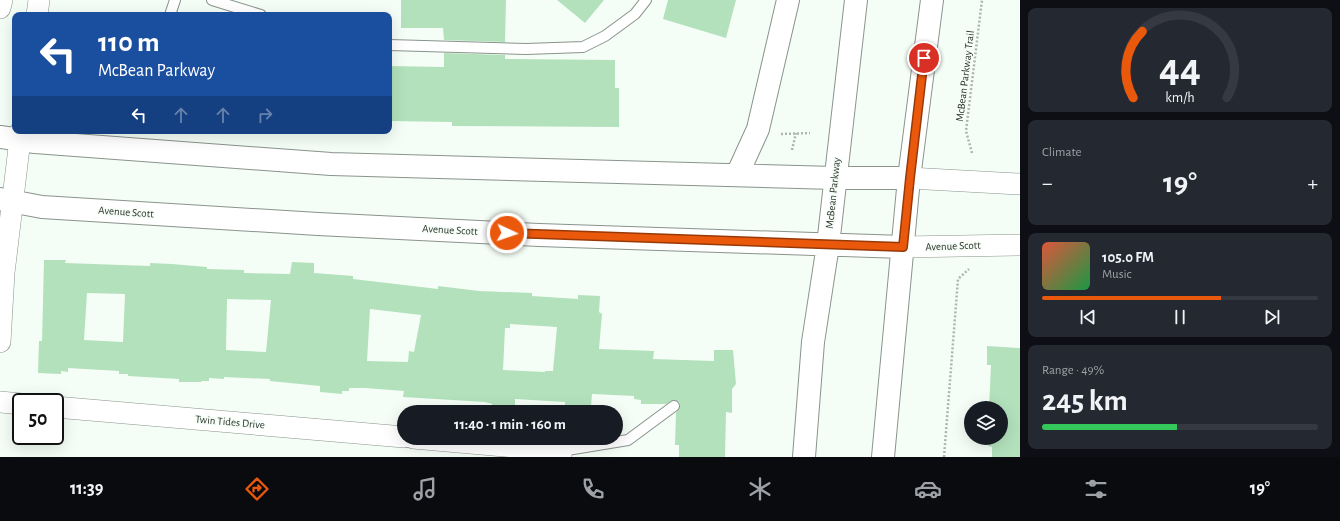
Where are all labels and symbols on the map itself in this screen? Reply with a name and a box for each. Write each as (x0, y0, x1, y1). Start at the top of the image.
street label: McBean Parkway Trail (954, 30, 976, 122)
pin (907, 41, 941, 75)
street label: McBean Parkway (824, 157, 842, 229)
street label: Avenue Scott (98, 205, 155, 219)
position arrow (486, 212, 528, 254)
street label: Avenue Scott (422, 223, 478, 237)
street label: Avenue Scott (925, 240, 981, 252)
speed limit sign: 50 (12, 393, 64, 445)
street label: Twin Tides Drive (195, 413, 265, 431)

